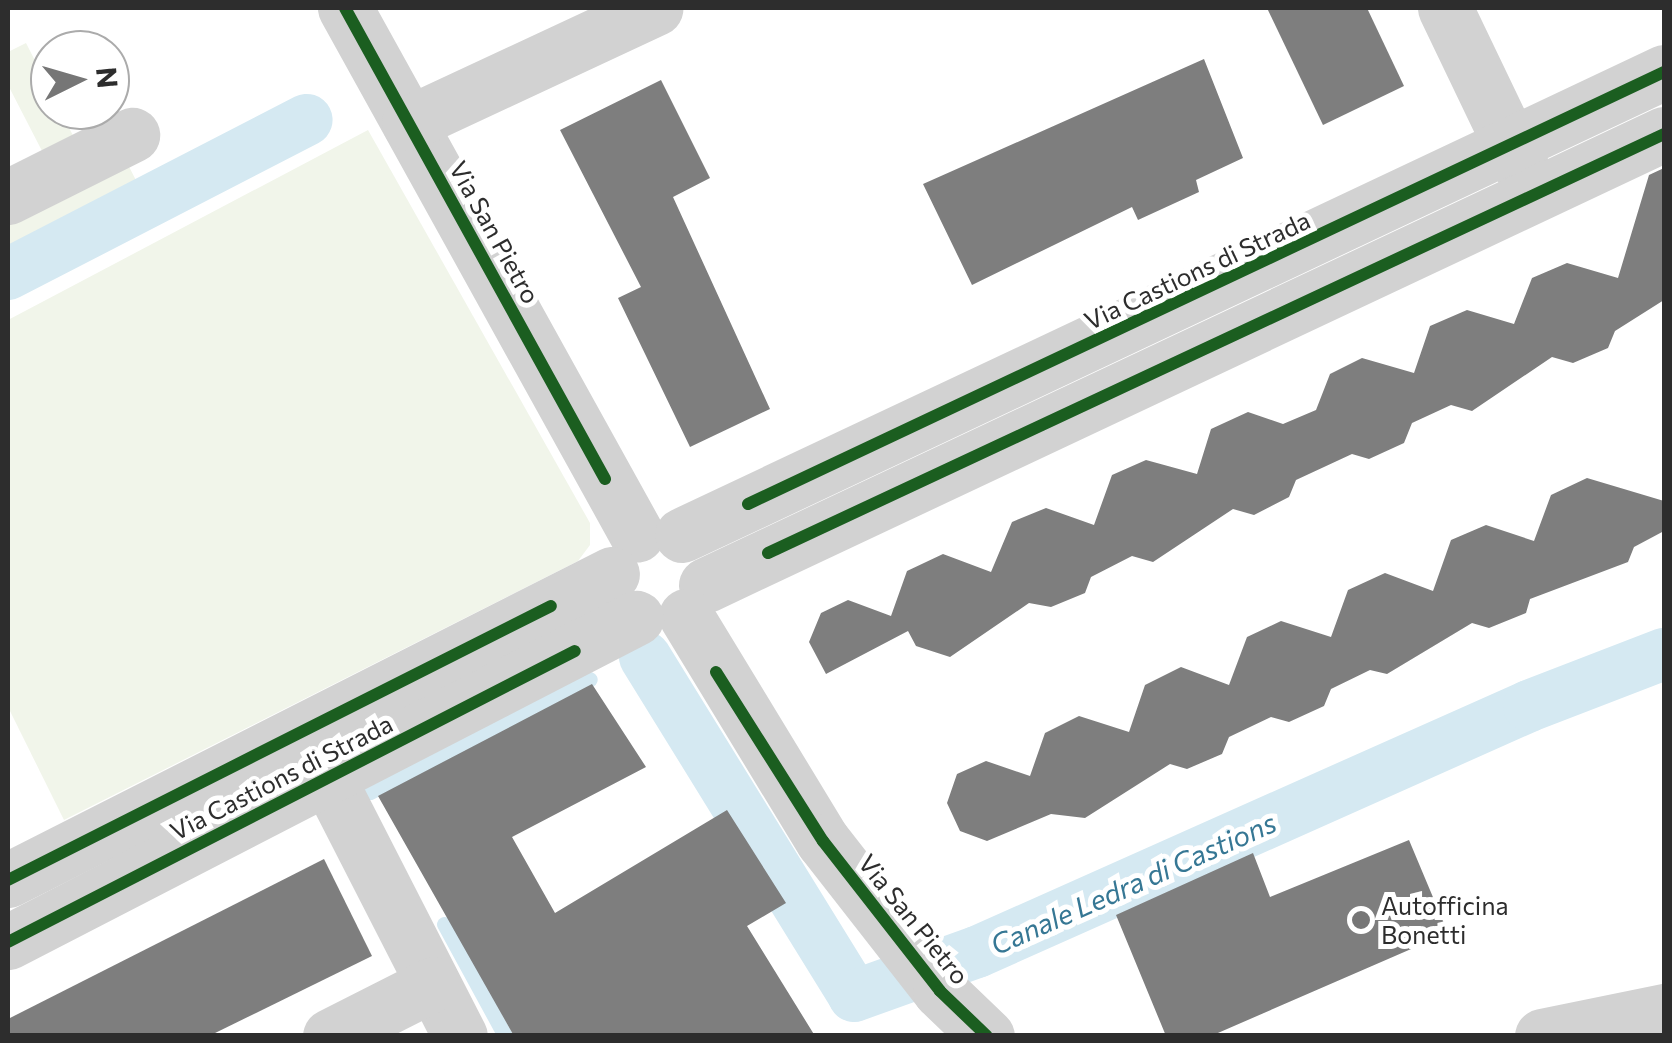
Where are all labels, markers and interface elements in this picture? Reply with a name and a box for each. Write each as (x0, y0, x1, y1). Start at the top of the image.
north arrow (30, 30, 130, 130)
text: N (90, 66, 126, 90)
street label: Via San Pietro (444, 156, 546, 308)
street label: Via Castions di Strada (1079, 204, 1315, 336)
street label: Via Castions di Strada (165, 708, 397, 846)
water label: Canale Ledra di Castions (985, 805, 1281, 961)
street label: Via San Pietro (853, 848, 975, 990)
place label: Autofficina Bonetti (1381, 891, 1509, 950)
marker: Autofficina Bonetti (1350, 909, 1372, 931)

